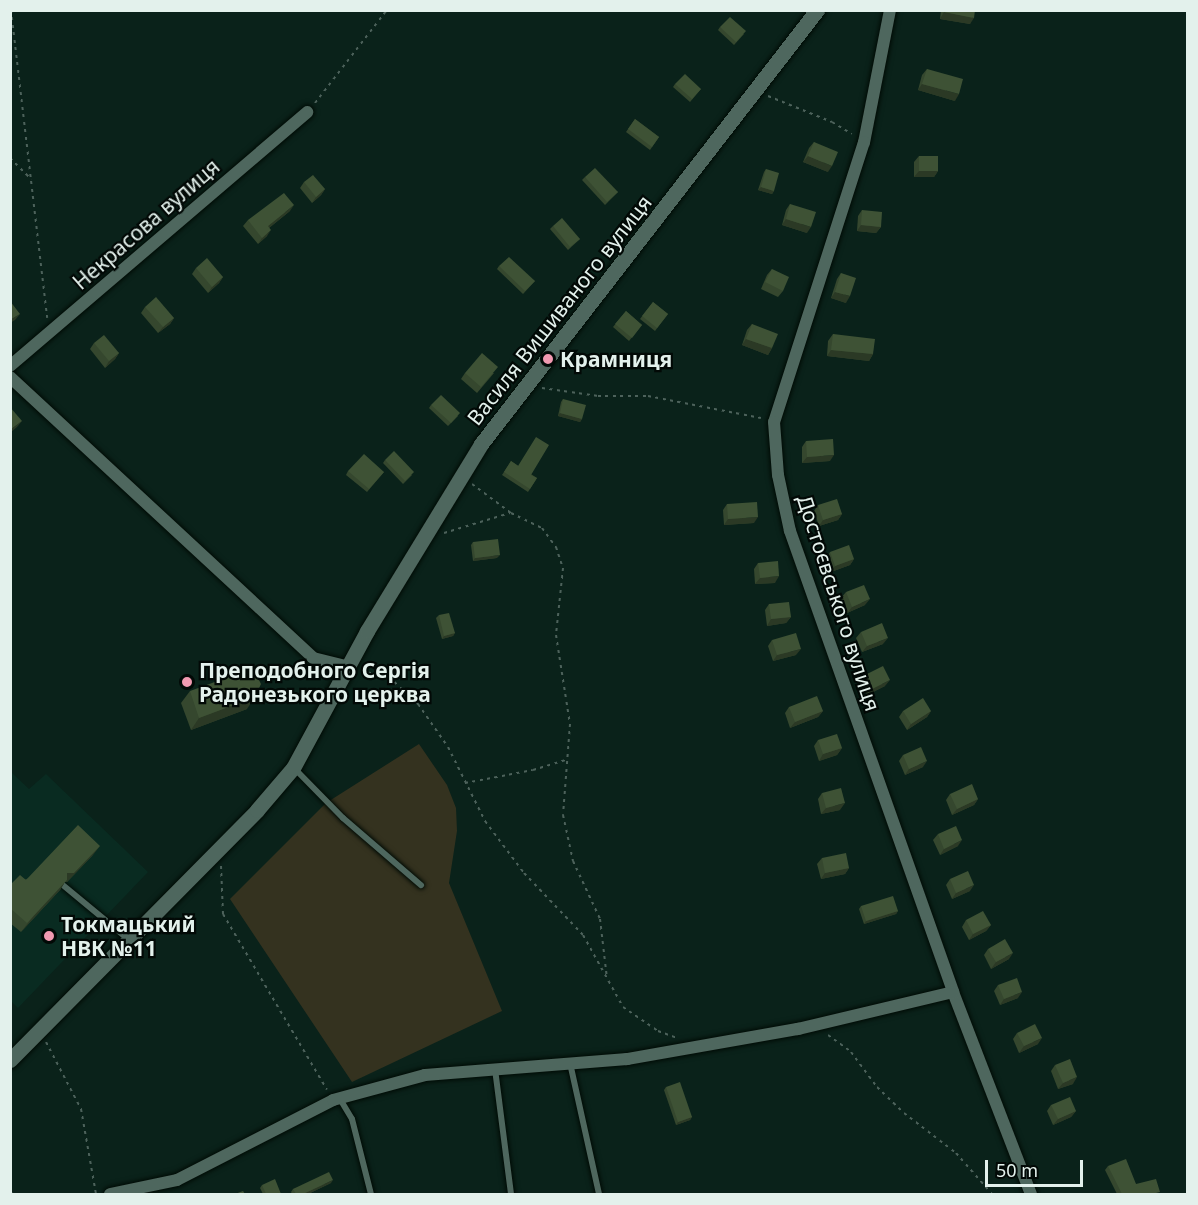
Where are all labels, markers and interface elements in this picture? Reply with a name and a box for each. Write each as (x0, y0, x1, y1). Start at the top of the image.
street label: Некрасова вулиця (68, 153, 224, 295)
street label: Василя Вишиваного вулиця (461, 190, 657, 430)
place label: Крамниця (560, 346, 672, 372)
marker: Крамниця (541, 352, 555, 366)
street label: Достоєвського вулиця (792, 492, 886, 714)
place label: Преподобного Сергія Радонезького церква (199, 657, 431, 707)
marker: Преподобного Сергія Радонезького церква (180, 675, 194, 689)
place label: Токмацький НВК №11 (61, 911, 196, 961)
marker: Токмацький НВК №11 (42, 929, 56, 943)
scale bar (988, 1148, 1086, 1186)
text: 50 m (996, 1158, 1038, 1182)

